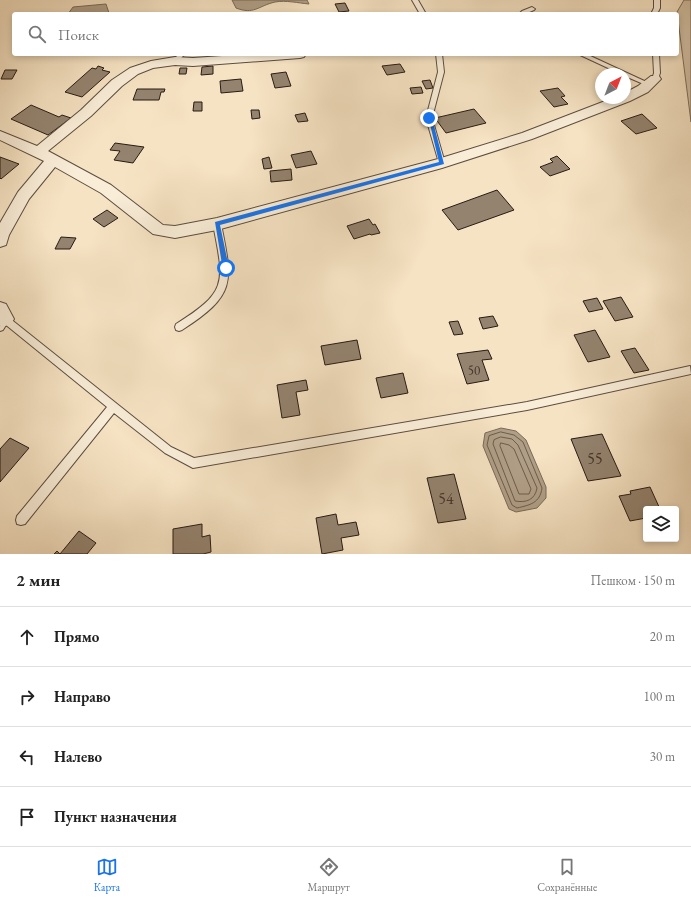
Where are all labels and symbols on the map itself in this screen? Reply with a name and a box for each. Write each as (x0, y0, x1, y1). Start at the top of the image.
north arrow (595, 68, 631, 104)
route end (420, 109, 438, 127)
route start (217, 259, 235, 277)
house number: 50 (468, 362, 480, 379)
house number: 55 (587, 448, 603, 469)
house number: 54 (438, 488, 454, 509)

